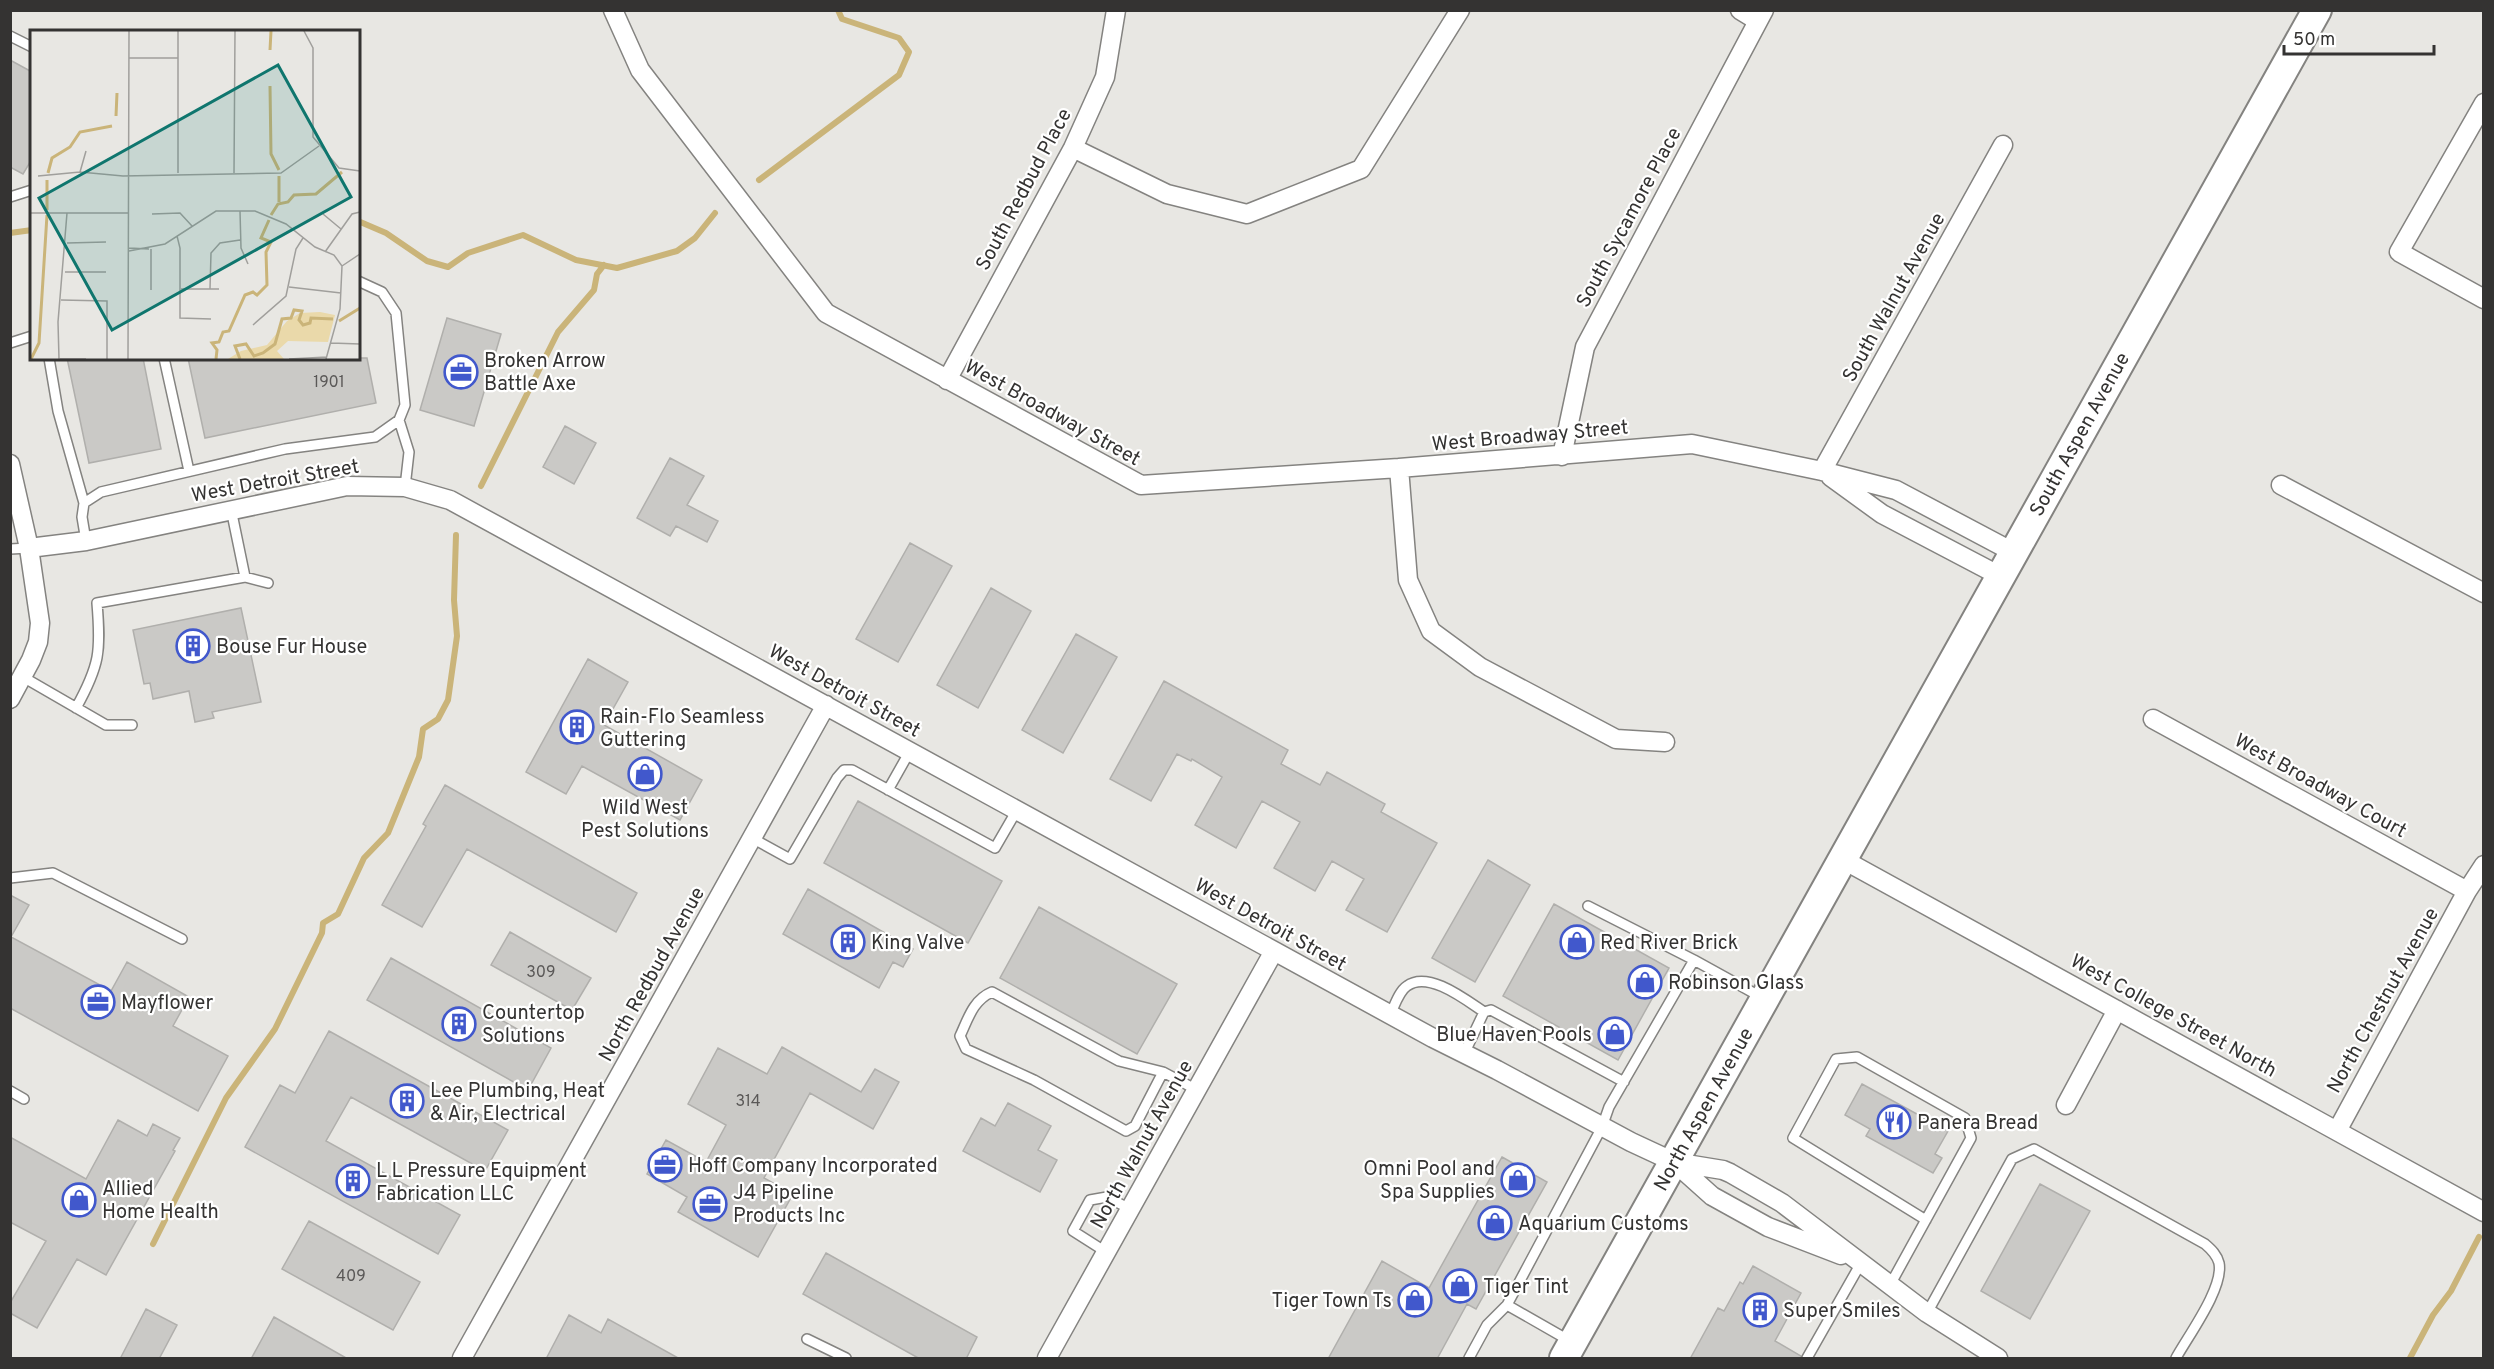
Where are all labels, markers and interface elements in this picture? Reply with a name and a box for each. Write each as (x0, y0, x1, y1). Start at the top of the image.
scale bar (2284, 18, 2434, 56)
text: 50 m (2293, 29, 2335, 52)
inset map (30, 30, 360, 360)
street label: South Redbud Place (971, 104, 1079, 276)
street label: South Sycamore Place (1571, 123, 1688, 313)
street label: South Walnut Avenue (1837, 209, 1952, 387)
street label: South Aspen Avenue (2025, 348, 2137, 522)
place label: Broken Arrow Battle Axe (484, 349, 606, 398)
office icon: Broken Arrow Battle Axe (443, 354, 479, 390)
street label: West Broadway Street (959, 355, 1145, 473)
house number: 1901 (313, 373, 345, 393)
street label: West Broadway Street (1431, 415, 1630, 459)
street label: West Detroit Street (189, 454, 361, 510)
building icon: Bouse Fur House (175, 628, 211, 664)
place label: Bouse Fur House (216, 635, 367, 661)
street label: West Detroit Street (763, 639, 925, 744)
place label: Rain-Flo Seamless Guttering (600, 705, 765, 754)
building icon: Rain-Flo Seamless Guttering (559, 709, 595, 745)
street label: West Broadway Court (2229, 728, 2411, 845)
shop icon: Wild West Pest Solutions (627, 756, 663, 792)
place label: Wild West Pest Solutions (581, 796, 709, 845)
street label: West Detroit Street (1189, 873, 1351, 978)
street label: North Redbud Avenue (594, 883, 712, 1067)
street label: North Chestnut Avenue (2322, 904, 2446, 1098)
building icon: King Valve (830, 924, 866, 960)
shop icon: Red River Brick (1559, 924, 1595, 960)
place label: King Valve (871, 931, 964, 957)
place label: Red River Brick (1600, 931, 1738, 957)
street label: West College Street North (2065, 949, 2281, 1084)
house number: 309 (526, 963, 556, 983)
shop icon: Robinson Glass (1627, 964, 1663, 1000)
place label: Robinson Glass (1668, 971, 1804, 997)
office icon: Mayflower (80, 984, 116, 1020)
place label: Mayflower (121, 991, 213, 1017)
place label: Countertop Solutions (482, 1001, 585, 1050)
building icon: Countertop Solutions (441, 1006, 477, 1042)
shop icon: Blue Haven Pools (1597, 1016, 1633, 1052)
place label: Blue Haven Pools (1436, 1023, 1592, 1049)
street label: North Aspen Avenue (1649, 1024, 1761, 1196)
street label: North Walnut Avenue (1086, 1056, 1200, 1234)
place label: Lee Plumbing, Heat & Air, Electrical (430, 1079, 605, 1128)
building icon: Lee Plumbing, Heat & Air, Electrical (389, 1083, 425, 1119)
house number: 314 (735, 1092, 761, 1112)
restaurant icon: Panera Bread (1876, 1104, 1912, 1140)
place label: Panera Bread (1917, 1111, 2038, 1137)
office icon: Hoff Company Incorporated (647, 1147, 683, 1183)
place label: Hoff Company Incorporated (688, 1154, 938, 1180)
place label: Omni Pool and Spa Supplies (1363, 1157, 1495, 1206)
place label: L L Pressure Equipment Fabrication LLC (376, 1159, 587, 1208)
shop icon: Omni Pool and Spa Supplies (1500, 1162, 1536, 1198)
building icon: L L Pressure Equipment Fabrication LLC (335, 1163, 371, 1199)
place label: Allied Home Health (102, 1177, 219, 1226)
place label: J4 Pipeline Products Inc (733, 1181, 845, 1230)
shop icon: Allied Home Health (61, 1182, 97, 1218)
office icon: J4 Pipeline Products Inc (692, 1186, 728, 1222)
shop icon: Aquarium Customs (1477, 1205, 1513, 1241)
place label: Aquarium Customs (1518, 1212, 1689, 1238)
house number: 409 (336, 1267, 366, 1287)
shop icon: Tiger Tint (1442, 1268, 1478, 1304)
place label: Tiger Tint (1483, 1275, 1569, 1301)
shop icon: Tiger Town Ts (1397, 1282, 1433, 1318)
place label: Tiger Town Ts (1272, 1289, 1392, 1315)
building icon: Super Smiles (1742, 1292, 1778, 1328)
place label: Super Smiles (1783, 1299, 1901, 1325)

